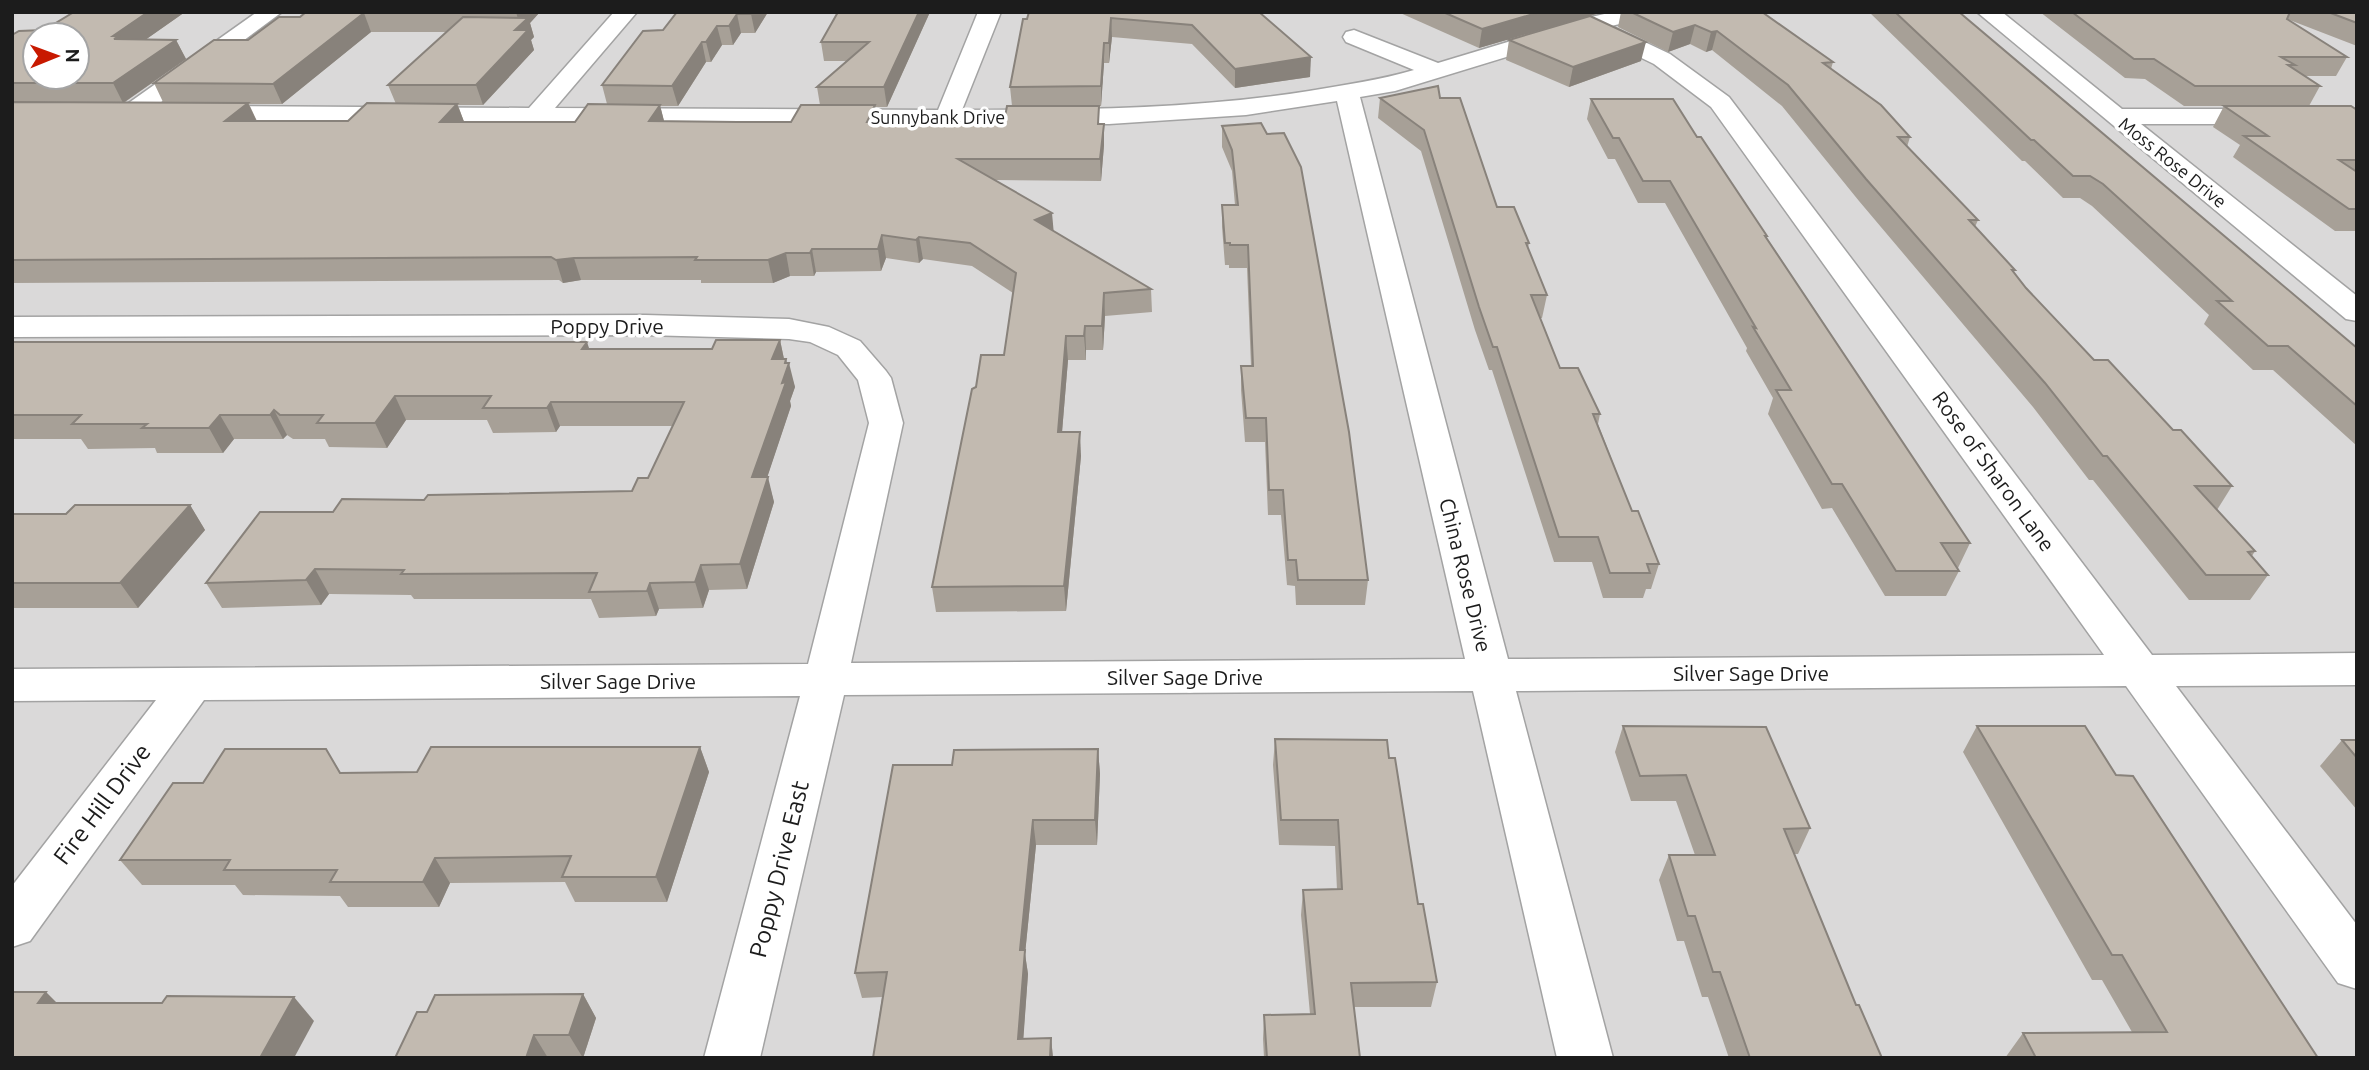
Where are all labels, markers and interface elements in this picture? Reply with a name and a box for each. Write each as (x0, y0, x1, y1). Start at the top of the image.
north arrow (21, 21, 91, 91)
text: N (62, 48, 84, 63)
street label: Sunnybank Drive (871, 107, 1005, 127)
street label: Moss Rose Drive (2115, 113, 2231, 211)
street label: Poppy Drive (550, 314, 664, 338)
street label: Rose of Sharon Lane (1928, 386, 2060, 556)
street label: China Rose Drive (1435, 495, 1497, 655)
street label: Silver Sage Drive (1673, 661, 1829, 685)
street label: Silver Sage Drive (1107, 665, 1263, 689)
street label: Silver Sage Drive (540, 669, 696, 693)
street label: Fire Hill Drive (48, 739, 156, 869)
street label: Poppy Drive East (744, 777, 814, 960)

